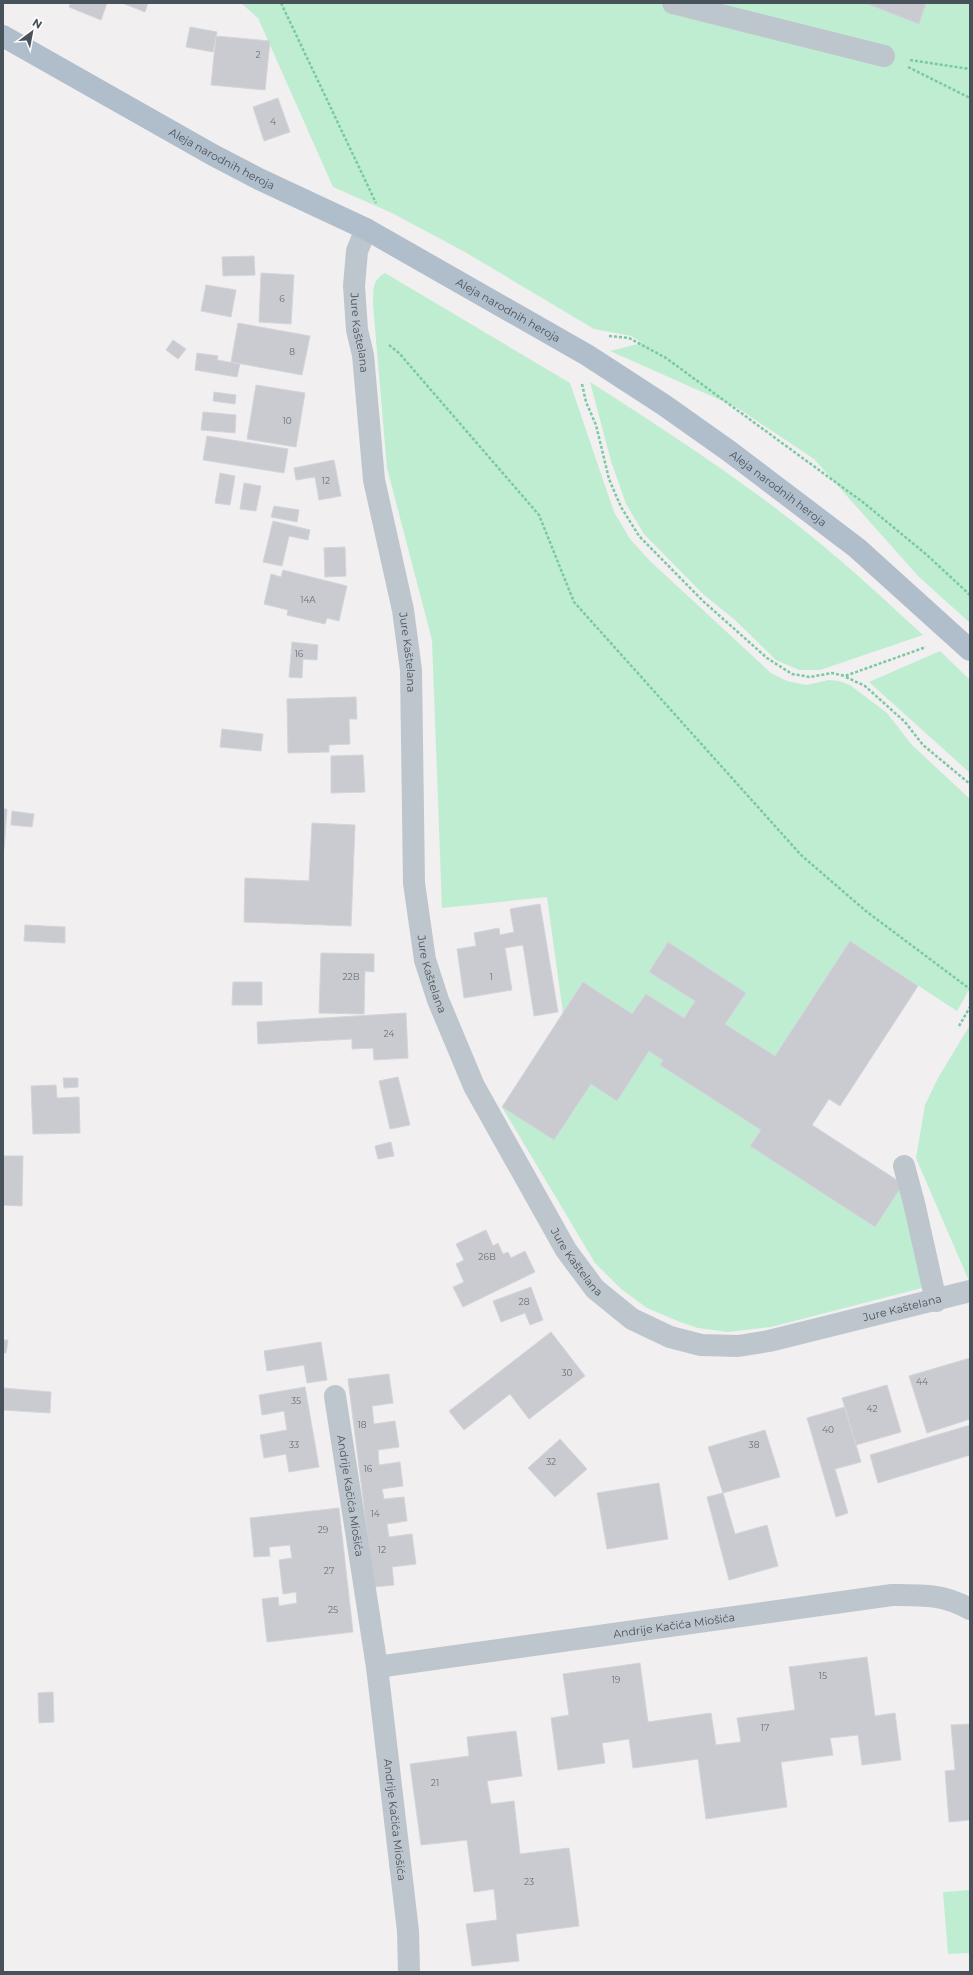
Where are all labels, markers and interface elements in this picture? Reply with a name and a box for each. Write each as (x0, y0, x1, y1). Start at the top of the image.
north arrow (12, 12, 52, 52)
text: N (30, 15, 45, 32)
house number: 2 (255, 49, 261, 60)
house number: 4 (270, 116, 276, 127)
street label: Aleja narodnih heroja (167, 125, 277, 192)
street label: Aleja narodnih heroja (453, 275, 563, 345)
street label: Jure Kaštelana (347, 291, 372, 373)
house number: 6 (279, 293, 285, 304)
house number: 8 (289, 346, 295, 357)
house number: 10 (282, 415, 292, 426)
street label: Aleja narodnih heroja (727, 447, 829, 530)
house number: 12 (322, 475, 330, 486)
house number: 14A (300, 594, 316, 605)
street label: Jure Kaštelana (396, 610, 418, 692)
house number: 16 (295, 648, 304, 659)
street label: Jure Kaštelana (414, 933, 450, 1015)
house number: 22B (342, 971, 360, 982)
house number: 1 (489, 971, 493, 982)
house number: 24 (384, 1028, 394, 1039)
street label: Jure Kaštelana (547, 1224, 605, 1299)
house number: 26B (478, 1251, 496, 1262)
street label: Jure Kaštelana (860, 1291, 943, 1325)
house number: 28 (519, 1296, 530, 1307)
house number: 30 (561, 1367, 573, 1378)
house number: 44 (916, 1376, 928, 1387)
house number: 35 (291, 1395, 301, 1406)
house number: 42 (866, 1403, 878, 1414)
house number: 18 (358, 1419, 367, 1430)
house number: 40 (822, 1424, 834, 1435)
street label: Andrije Kačića Miošića (334, 1434, 367, 1558)
house number: 33 (289, 1439, 299, 1450)
house number: 38 (749, 1439, 760, 1450)
house number: 32 (546, 1456, 556, 1467)
house number: 16 (364, 1463, 373, 1474)
house number: 14 (370, 1508, 380, 1519)
house number: 29 (318, 1524, 329, 1535)
house number: 12 (378, 1544, 386, 1555)
house number: 27 (324, 1565, 334, 1576)
house number: 25 (328, 1604, 338, 1615)
street label: Andrije Kačića Miošića (612, 1610, 736, 1641)
house number: 15 (819, 1670, 827, 1681)
house number: 19 (612, 1674, 621, 1685)
house number: 17 (761, 1722, 769, 1733)
street label: Andrije Kačića Miošića (381, 1758, 409, 1882)
house number: 21 (431, 1777, 439, 1788)
house number: 23 (524, 1876, 534, 1887)

